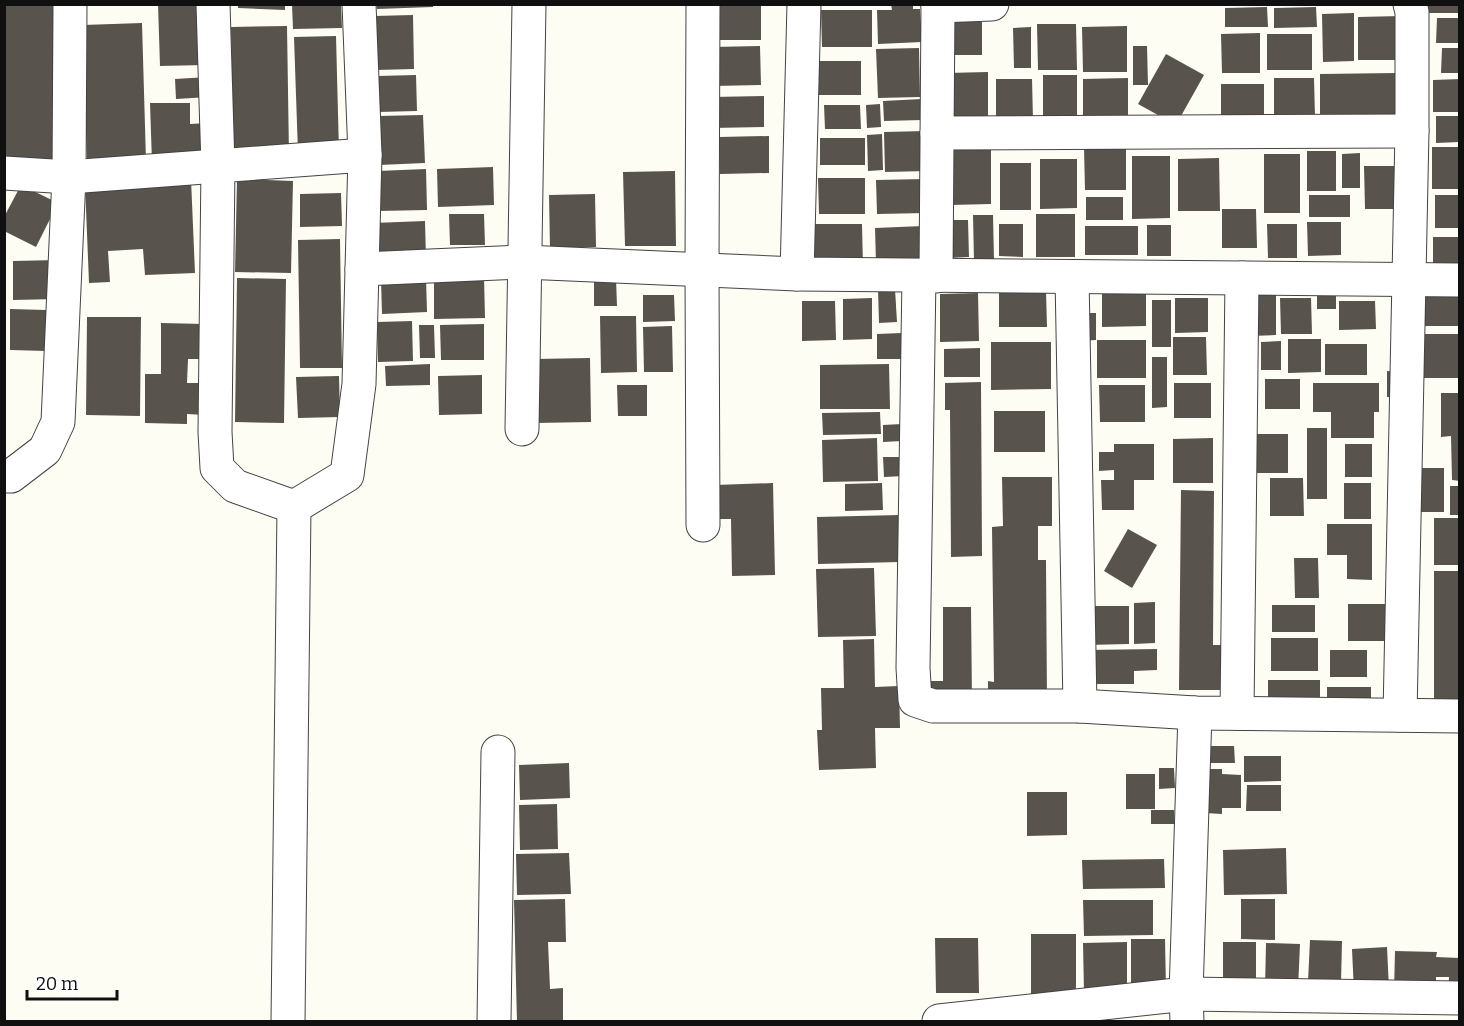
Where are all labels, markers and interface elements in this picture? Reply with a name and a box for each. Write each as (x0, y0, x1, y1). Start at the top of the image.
scale bar (27, 963, 117, 1001)
text: 20 m (36, 973, 78, 995)

